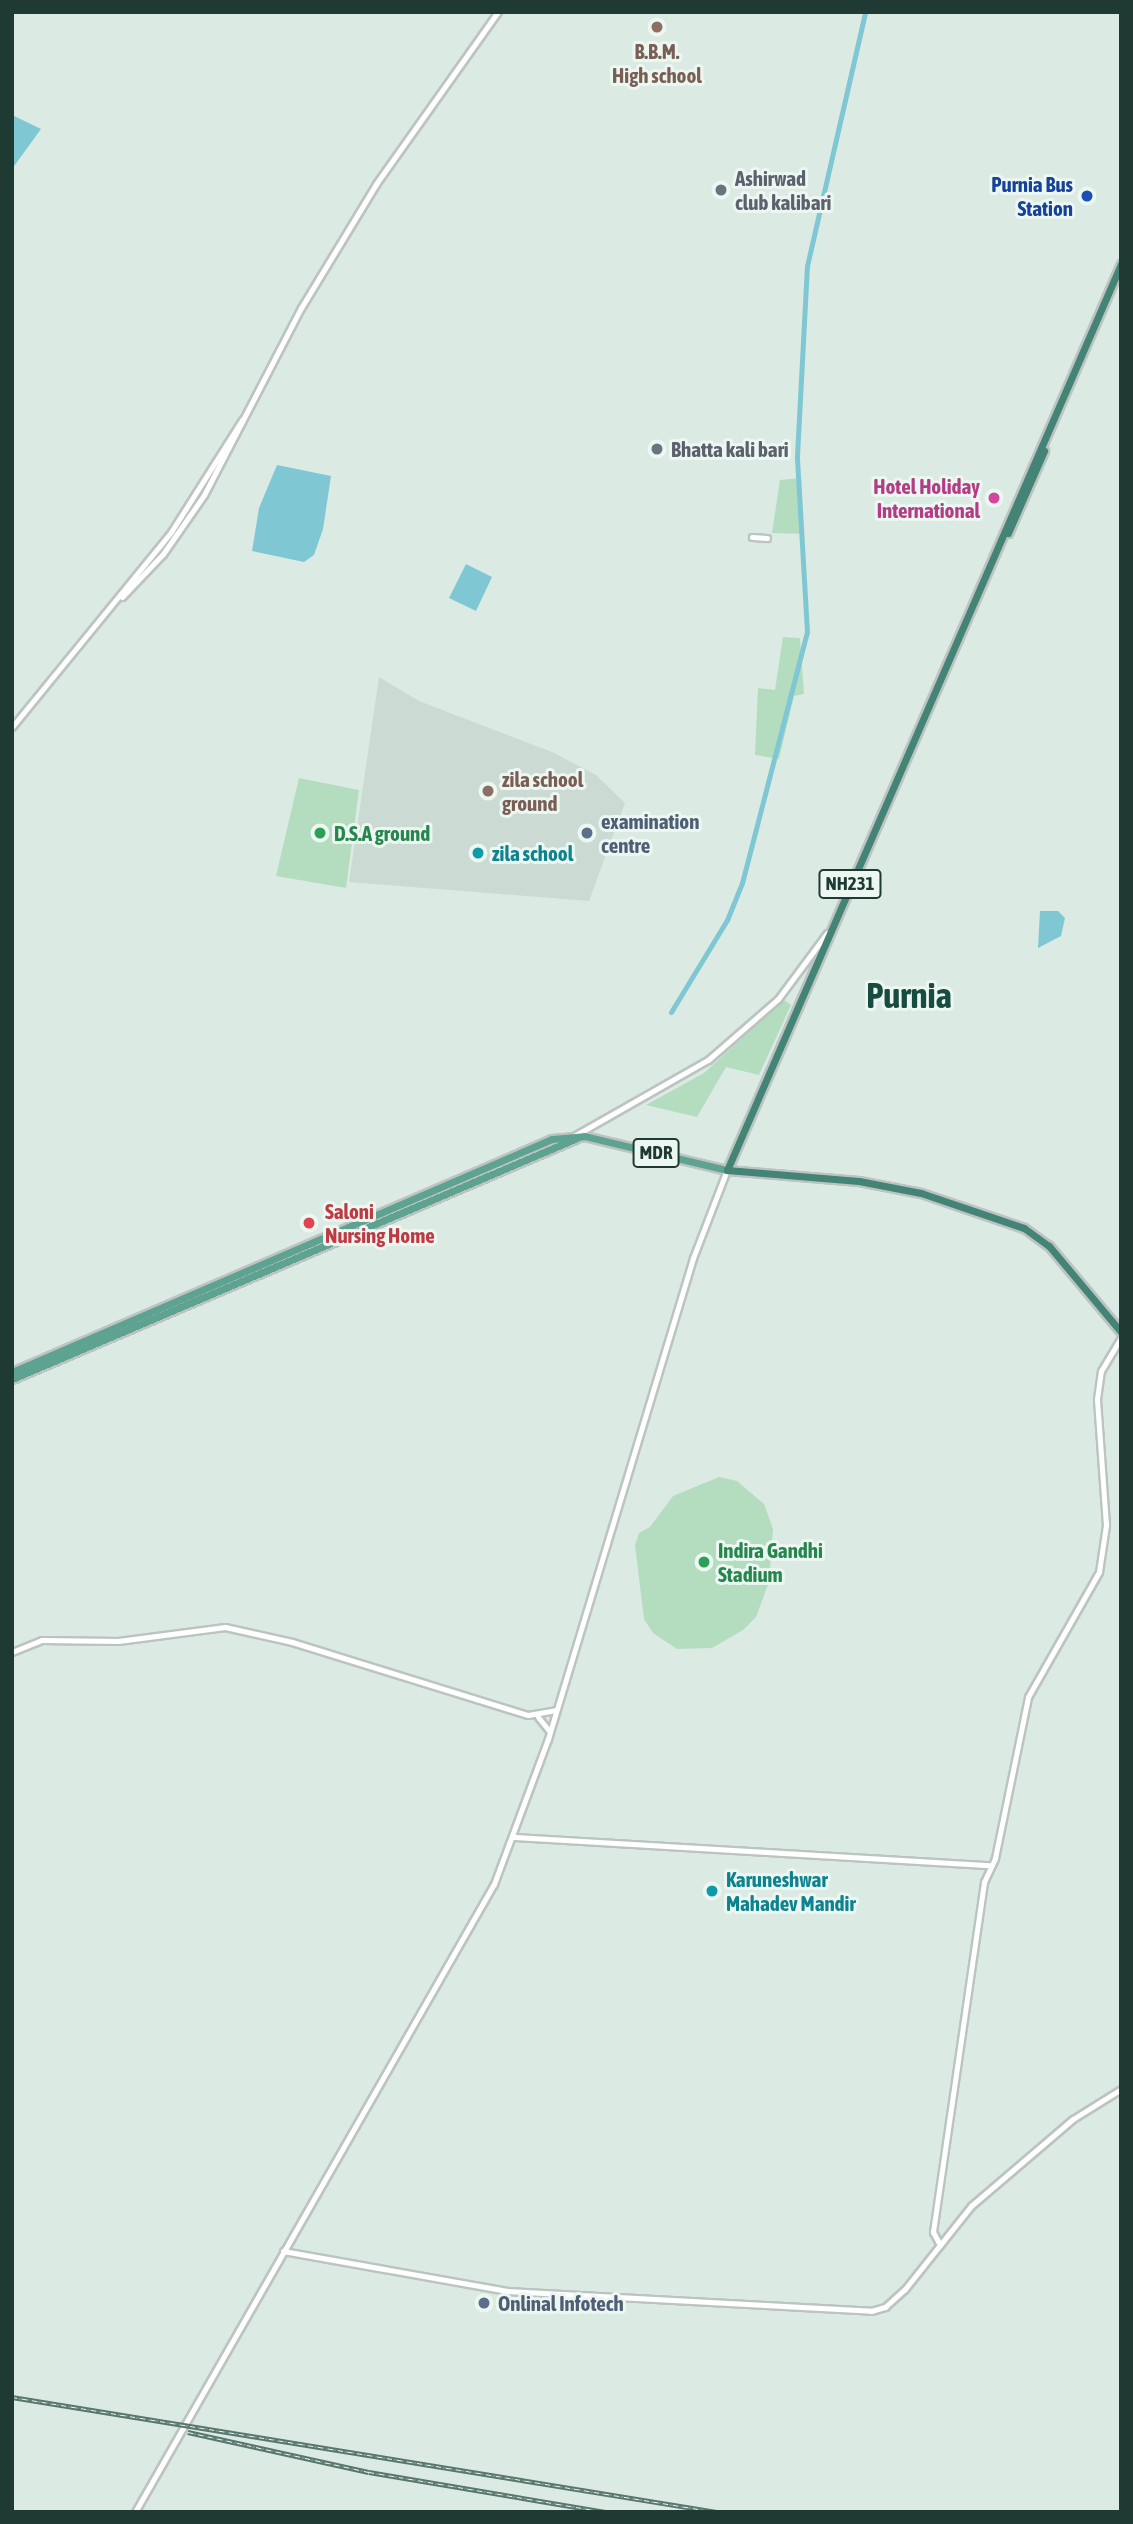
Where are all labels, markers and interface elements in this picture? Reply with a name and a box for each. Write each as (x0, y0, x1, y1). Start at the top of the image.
marker: B.B.M. High school (649, 19, 665, 35)
place label: B.B.M. High school (612, 38, 702, 88)
place label: Ashirwad club kalibari (735, 165, 831, 215)
place label: Purnia Bus Station (991, 171, 1073, 221)
marker: Ashirwad club kalibari (713, 182, 729, 198)
marker: Purnia Bus Station (1079, 188, 1095, 204)
place label: Bhatta kali bari (671, 436, 789, 462)
marker: Bhatta kali bari (649, 441, 665, 457)
place label: Hotel Holiday International (873, 473, 980, 523)
marker: Hotel Holiday International (986, 490, 1002, 506)
place label: zila school ground (502, 766, 583, 816)
marker: zila school ground (480, 783, 496, 799)
place label: examination centre (601, 808, 699, 858)
place label: D.S.A ground (334, 820, 430, 846)
marker: D.S.A ground (312, 825, 328, 841)
marker: examination centre (579, 825, 595, 841)
place label: zila school (492, 840, 573, 866)
marker: zila school (470, 845, 486, 861)
road number: NH231 (817, 869, 883, 900)
district label: Purnia (866, 974, 952, 1016)
road number: MDR (632, 1138, 680, 1168)
place label: Saloni Nursing Home (325, 1198, 435, 1248)
marker: Saloni Nursing Home (299, 1213, 319, 1233)
place label: Indira Gandhi Stadium (718, 1537, 823, 1587)
marker: Indira Gandhi Stadium (696, 1554, 712, 1570)
place label: Karuneshwar Mahadev Mandir (726, 1866, 856, 1916)
marker: Karuneshwar Mahadev Mandir (704, 1883, 720, 1899)
place label: Onlinal Infotech (498, 2290, 624, 2316)
marker: Onlinal Infotech (476, 2295, 492, 2311)

